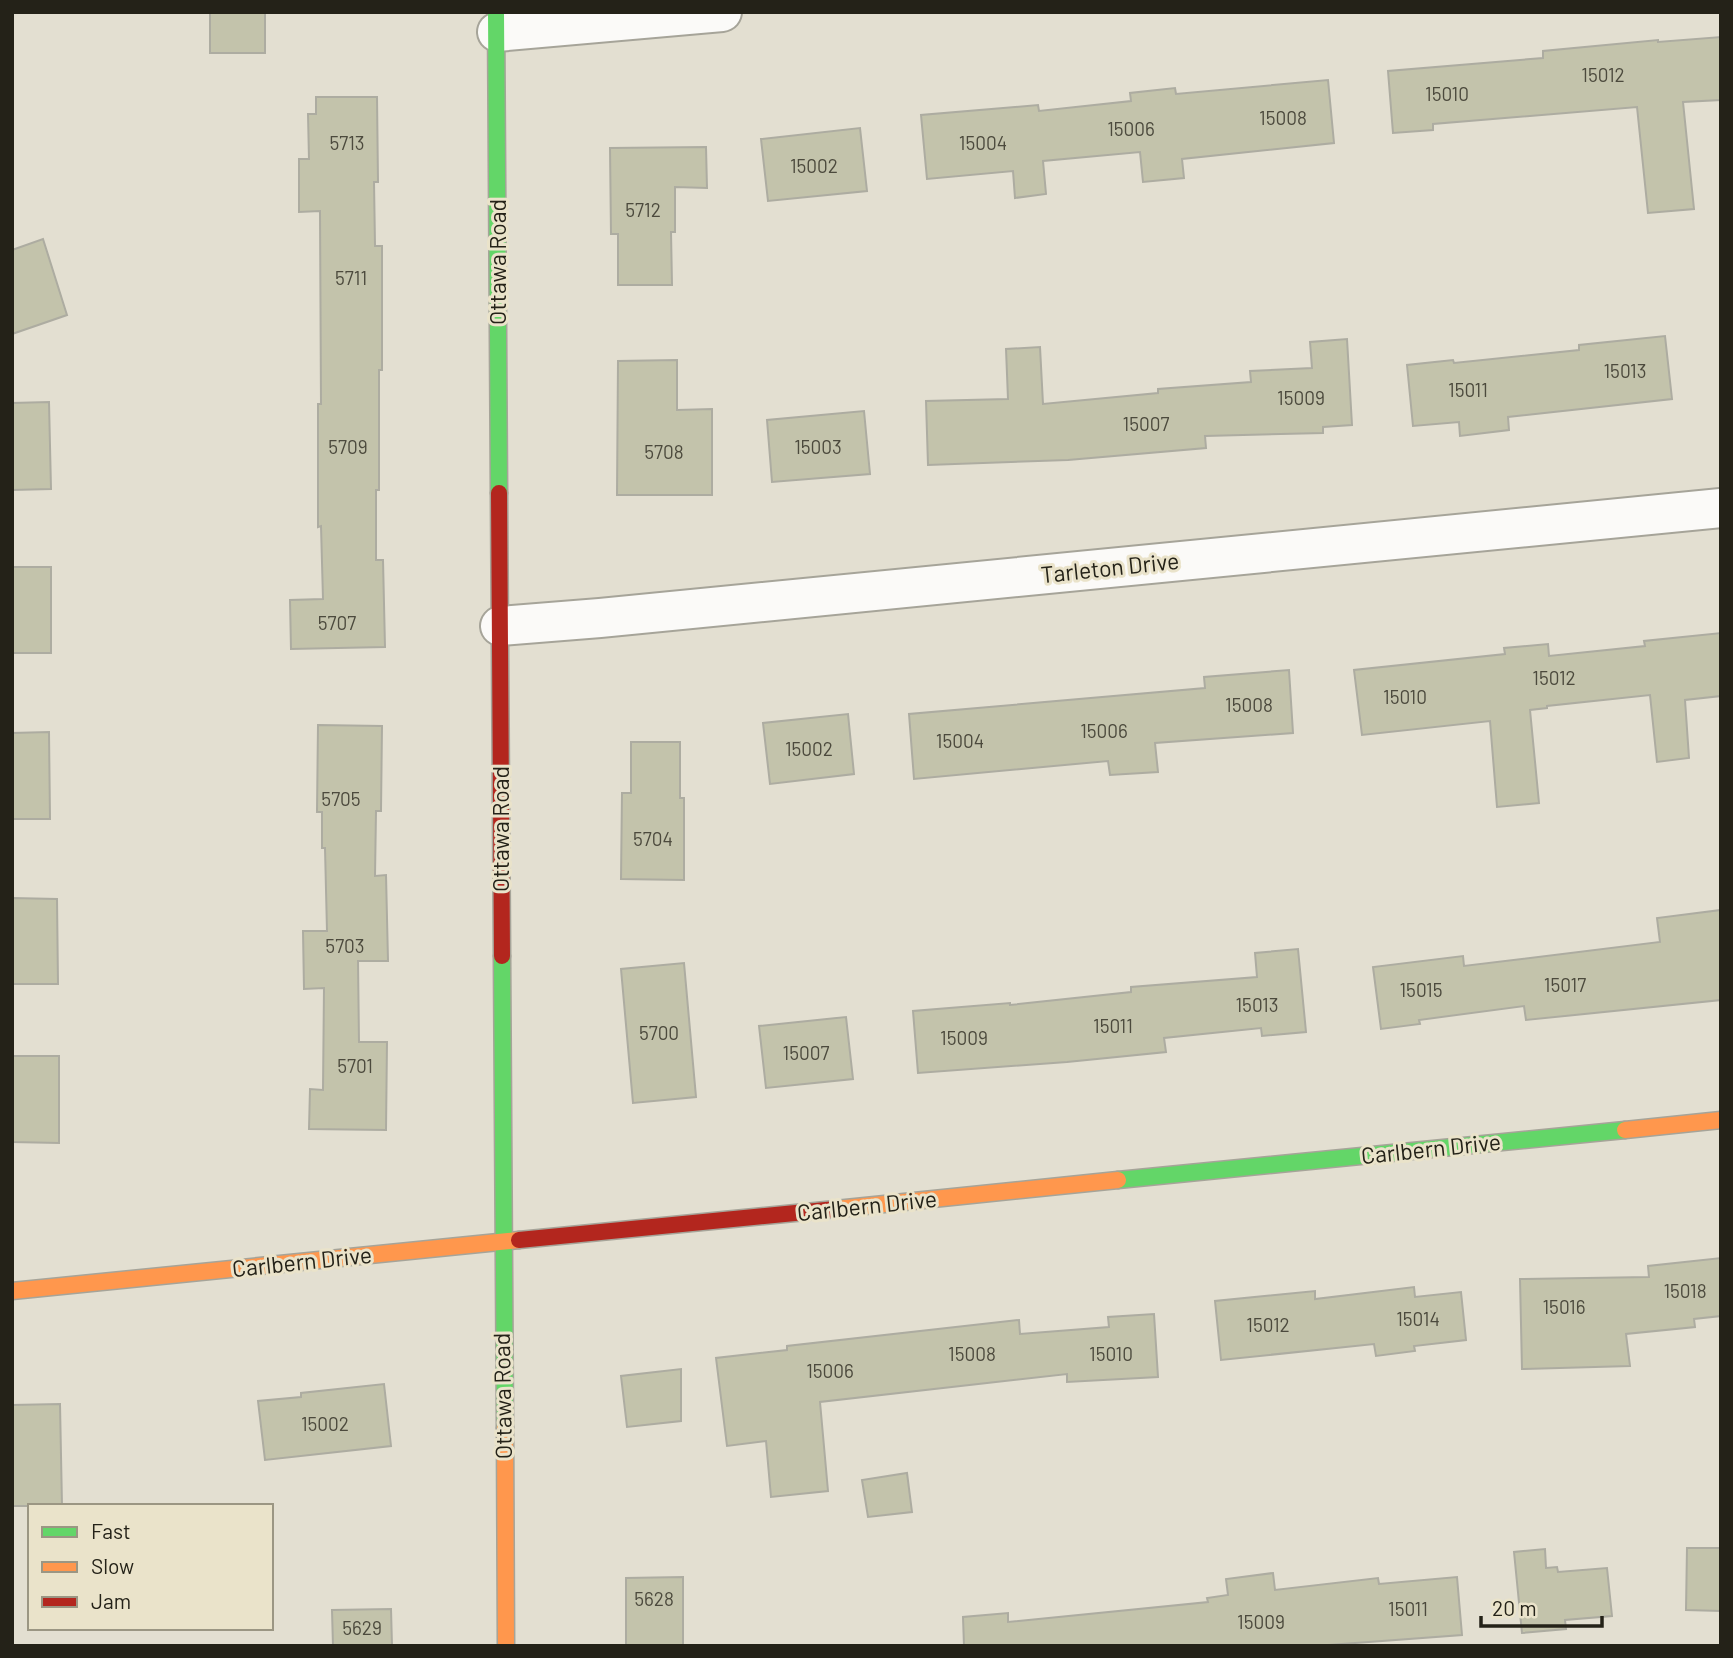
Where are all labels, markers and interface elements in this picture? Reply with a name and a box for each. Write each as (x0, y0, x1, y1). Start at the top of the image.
house number: 15012 (1581, 63, 1625, 86)
house number: 15010 (1425, 82, 1469, 105)
house number: 15008 (1259, 106, 1307, 129)
house number: 15006 (1107, 117, 1155, 140)
house number: 5713 (329, 131, 365, 154)
house number: 15004 (959, 131, 1007, 154)
house number: 15002 (790, 154, 838, 177)
house number: 5712 (625, 198, 661, 221)
street label: Ottawa Road (483, 199, 511, 325)
house number: 5711 (335, 266, 367, 289)
house number: 15013 (1603, 359, 1647, 382)
house number: 15011 (1448, 378, 1488, 401)
house number: 15009 (1277, 386, 1325, 409)
house number: 15007 (1123, 412, 1169, 435)
house number: 5709 (328, 435, 368, 458)
house number: 15003 (794, 435, 842, 458)
house number: 5708 (644, 440, 684, 463)
street label: Tarleton Drive (1039, 546, 1181, 588)
house number: 5707 (318, 611, 356, 634)
house number: 15012 (1532, 666, 1576, 689)
house number: 15010 (1383, 685, 1427, 708)
house number: 15008 (1225, 693, 1273, 716)
house number: 15006 (1080, 719, 1128, 742)
house number: 15004 (936, 729, 984, 752)
house number: 15002 (785, 737, 833, 760)
street label: Ottawa Road (486, 766, 514, 892)
house number: 5705 (321, 787, 361, 810)
house number: 5704 (633, 827, 673, 850)
house number: 5703 (325, 934, 365, 957)
house number: 15017 (1544, 973, 1586, 996)
house number: 15015 (1399, 978, 1443, 1001)
house number: 15013 (1235, 993, 1279, 1016)
house number: 15011 (1093, 1014, 1133, 1037)
house number: 5700 (639, 1021, 679, 1044)
house number: 15009 (940, 1026, 988, 1049)
house number: 15007 (783, 1041, 829, 1064)
house number: 5701 (337, 1054, 373, 1077)
street label: Carlbern Drive (1360, 1127, 1502, 1169)
street label: Carlbern Drive (796, 1184, 938, 1226)
street label: Carlbern Drive (231, 1240, 373, 1282)
house number: 15018 (1663, 1279, 1707, 1302)
house number: 15016 (1542, 1295, 1586, 1318)
house number: 15014 (1396, 1307, 1440, 1330)
house number: 15012 (1246, 1313, 1290, 1336)
street label: Ottawa Road (487, 1333, 517, 1459)
house number: 15008 (948, 1342, 996, 1365)
house number: 15010 (1089, 1342, 1133, 1365)
house number: 15006 (806, 1359, 854, 1382)
house number: 15002 (301, 1412, 349, 1435)
legend (28, 1504, 273, 1630)
text: Fast (91, 1518, 131, 1543)
text: Slow (91, 1553, 134, 1578)
scale bar (1481, 1584, 1602, 1628)
house number: 5628 (634, 1587, 674, 1610)
text: Jam (91, 1588, 131, 1613)
text: 20 m (1492, 1595, 1537, 1620)
house number: 15011 (1388, 1597, 1428, 1620)
house number: 15009 (1237, 1610, 1285, 1633)
house number: 5629 (342, 1616, 382, 1639)

